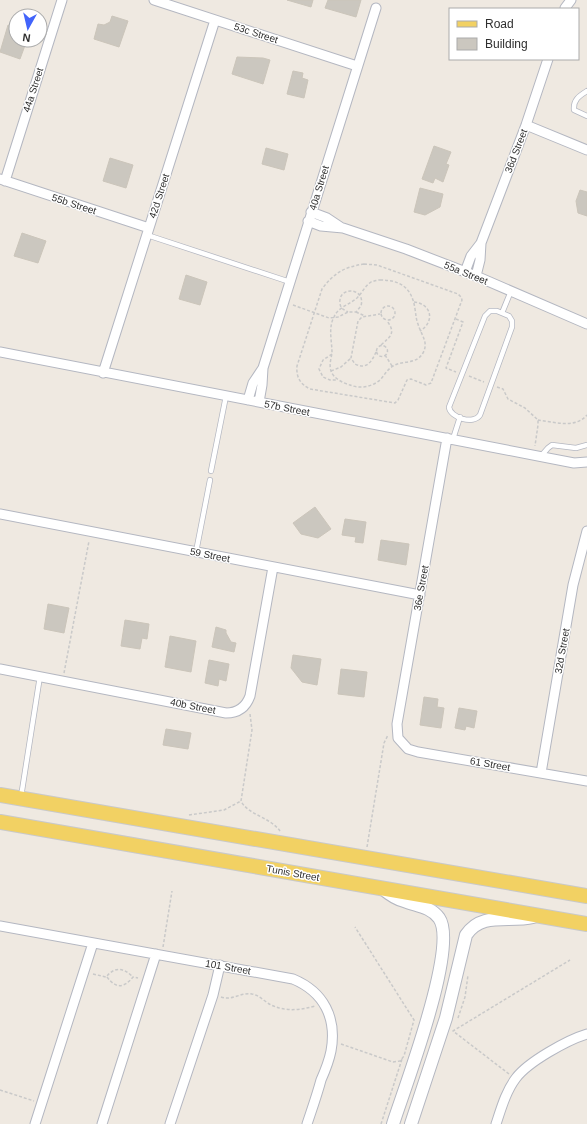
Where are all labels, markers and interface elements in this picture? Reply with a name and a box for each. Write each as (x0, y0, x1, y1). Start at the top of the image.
north arrow (8, 8, 48, 48)
legend (449, 8, 579, 60)
text: Road (485, 17, 514, 31)
street label: 53c Street (233, 21, 280, 45)
text: N (22, 31, 31, 44)
text: Building (485, 37, 528, 51)
street label: 44a Street (21, 66, 45, 114)
street label: 36d Street (503, 127, 529, 175)
street label: 40a Street (307, 164, 331, 212)
street label: 42d Street (147, 172, 171, 220)
street label: 55b Street (50, 192, 98, 216)
street label: 55a Street (443, 259, 490, 287)
street label: 57b Street (263, 398, 311, 418)
street label: 59 Street (189, 546, 231, 564)
street label: 36e Street (412, 564, 430, 612)
street label: 32d Street (553, 627, 571, 675)
street label: 40b Street (169, 696, 217, 716)
street label: 61 Street (469, 755, 511, 773)
street label: Tunis Street (266, 863, 321, 883)
street label: 101 Street (204, 958, 252, 976)

